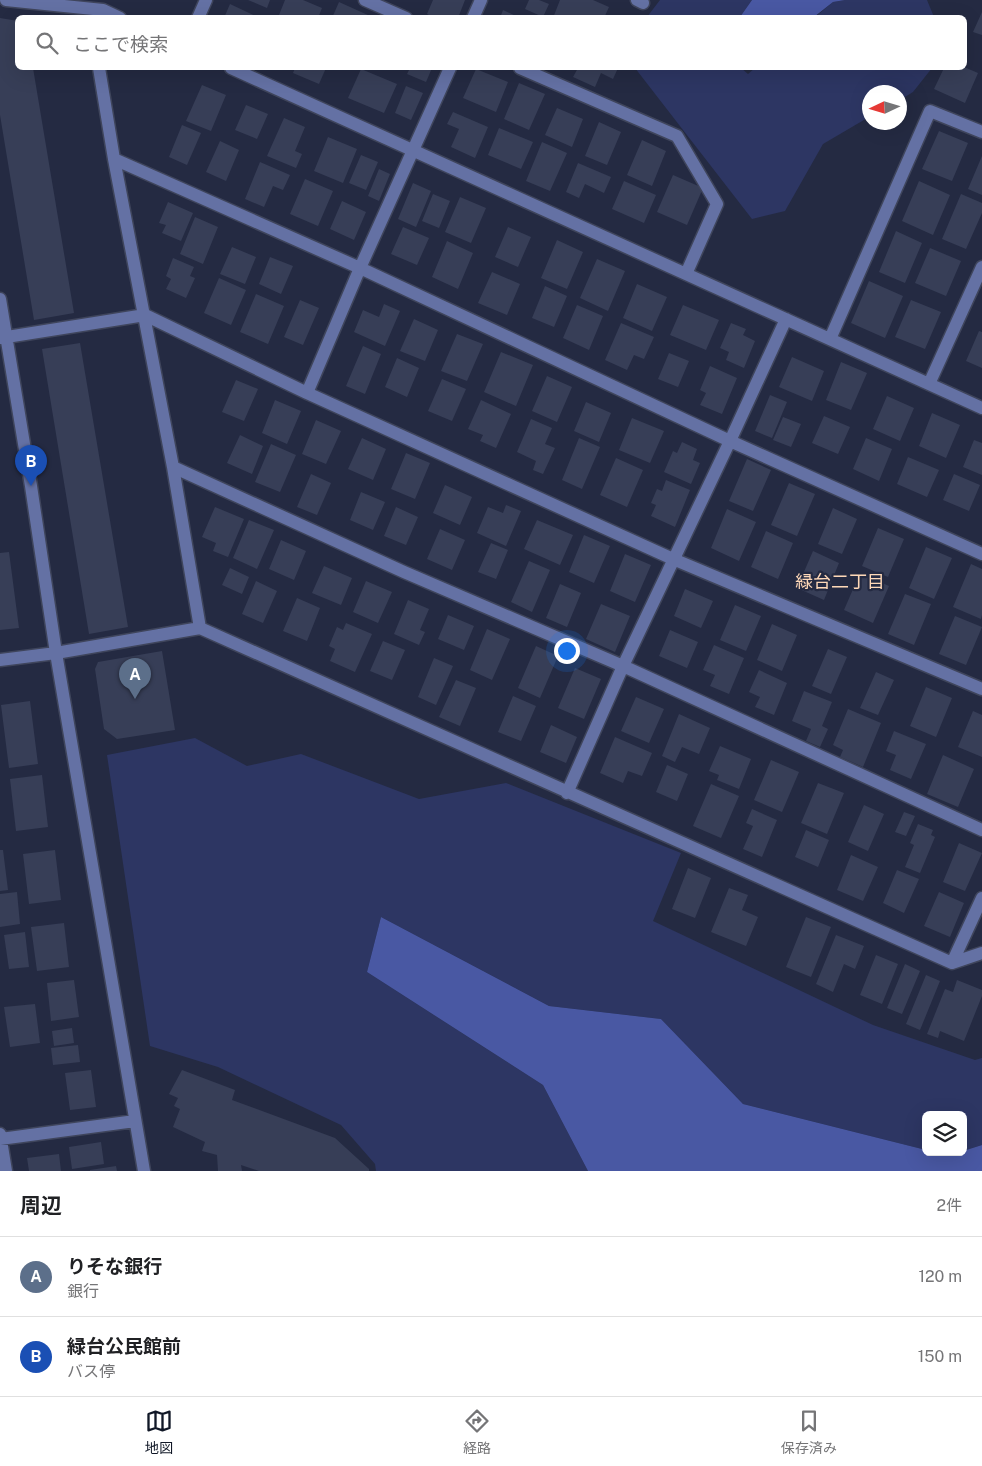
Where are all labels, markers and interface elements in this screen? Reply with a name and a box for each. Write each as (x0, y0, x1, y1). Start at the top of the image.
search box (15, 15, 967, 70)
icon: search (33, 29, 61, 57)
text: ここで検索 (73, 33, 168, 55)
north arrow (862, 85, 907, 130)
pin: B (15, 445, 47, 486)
district label: 緑台二丁目 (795, 571, 885, 592)
your location (554, 638, 580, 664)
pin: A (119, 658, 151, 699)
map controls (922, 1111, 967, 1156)
button: layers (922, 1111, 967, 1156)
text: 周辺 (20, 1193, 62, 1218)
text: 2件 (936, 1196, 962, 1215)
text: りそな銀行 (67, 1255, 162, 1277)
text: A (30, 1267, 42, 1286)
text: 120 m (918, 1267, 962, 1286)
text: 銀行 (67, 1282, 99, 1301)
text: 緑台公民館前 (67, 1335, 181, 1357)
text: B (31, 1347, 41, 1366)
text: 150 m (918, 1347, 962, 1366)
text: バス停 (67, 1362, 115, 1381)
tab: 地図 (145, 1407, 173, 1457)
tab: 経路 (463, 1407, 491, 1457)
tab: 保存済み (781, 1407, 837, 1457)

